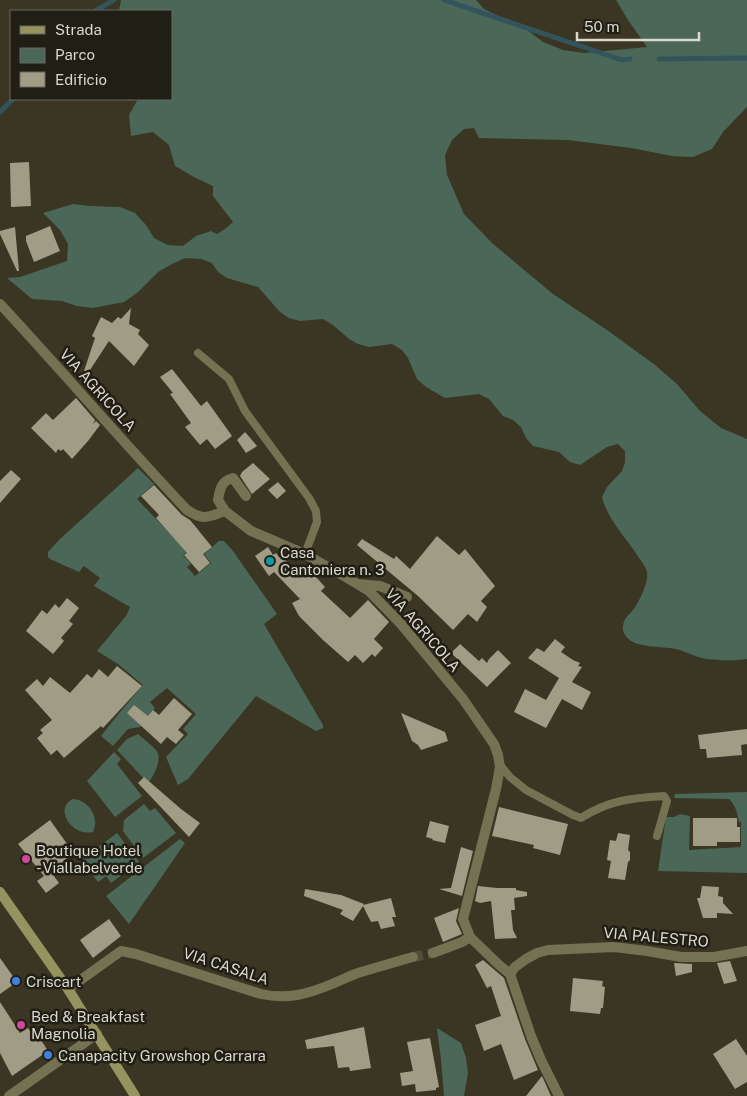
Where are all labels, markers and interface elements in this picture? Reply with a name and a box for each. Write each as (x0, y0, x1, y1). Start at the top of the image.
legend (10, 10, 172, 100)
scale bar (577, 10, 700, 42)
text: 50 m (584, 18, 619, 35)
text: Strada (55, 21, 102, 38)
text: Parco (55, 46, 95, 63)
text: Edificio (55, 71, 107, 88)
street label: VIA AGRICOLA (57, 345, 140, 435)
place label: Casa Cantoniera n. 3 (280, 544, 384, 578)
marker: Casa Cantoniera n. 3 (264, 555, 276, 567)
street label: VIA AGRICOLA (382, 585, 464, 675)
place label: Boutique Hotel - Viallabelverde (36, 842, 142, 876)
marker: Boutique Hotel - Viallabelverde (20, 853, 32, 865)
street label: VIA PALESTRO (603, 924, 709, 950)
street label: VIA CASALA (181, 944, 271, 988)
place label: Criscart (26, 973, 81, 990)
marker: Criscart (10, 975, 22, 987)
place label: Bed & Breakfast Magnolia (31, 1008, 145, 1042)
marker: Bed & Breakfast Magnolia (15, 1019, 27, 1031)
place label: Canapacity Growshop Carrara (58, 1047, 266, 1064)
marker: Canapacity Growshop Carrara (42, 1049, 54, 1061)

